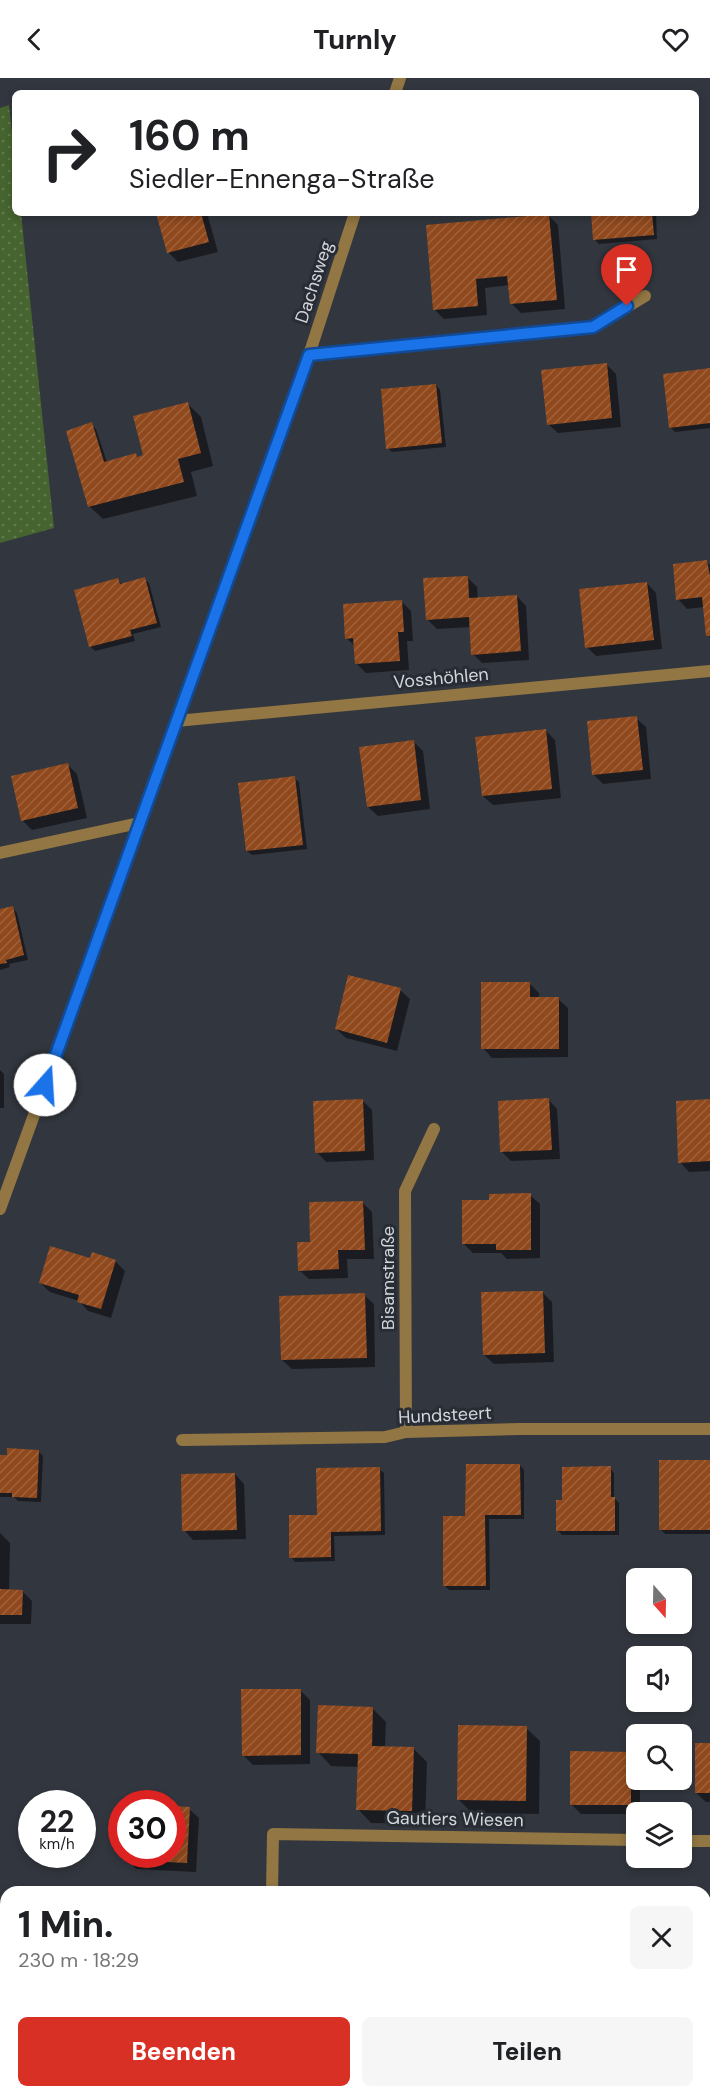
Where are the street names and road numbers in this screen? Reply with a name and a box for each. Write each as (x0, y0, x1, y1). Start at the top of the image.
street label: Dachsweg (289, 238, 339, 326)
street label: Vosshöhlen (392, 662, 490, 694)
street label: Bisamstraße (376, 1226, 400, 1330)
street label: Hundsteert (398, 1401, 492, 1429)
street label: Gautiers Wiesen (386, 1806, 524, 1832)

